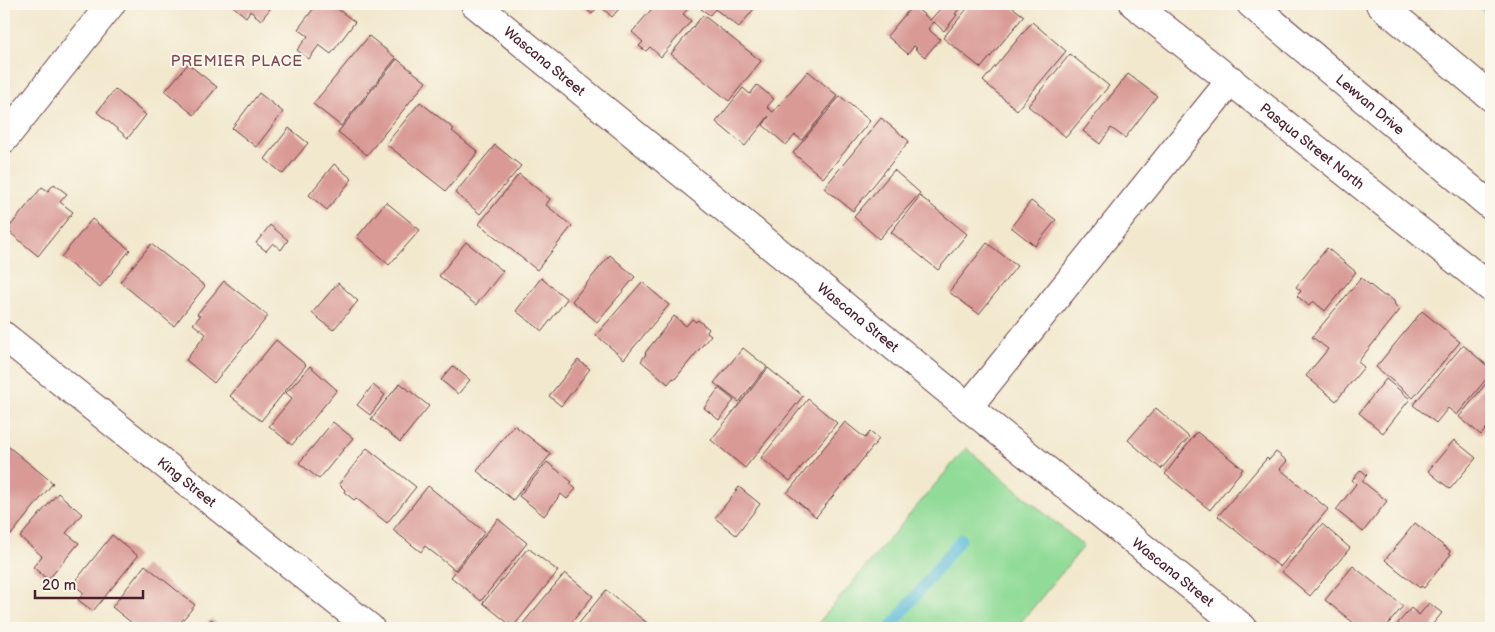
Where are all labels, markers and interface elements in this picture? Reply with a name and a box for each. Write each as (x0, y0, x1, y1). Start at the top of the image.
street label: Wascana Street (501, 23, 589, 100)
district label: PREMIER PLACE (171, 52, 303, 71)
street label: Lewvan Drive (1333, 71, 1408, 138)
street label: Pasqua Street North (1257, 99, 1368, 193)
street label: Wascana Street (814, 279, 903, 356)
street label: King Street (154, 453, 220, 511)
street label: Wascana Street (1129, 534, 1218, 610)
scale bar (35, 567, 142, 599)
text: 20 m (42, 576, 76, 595)

